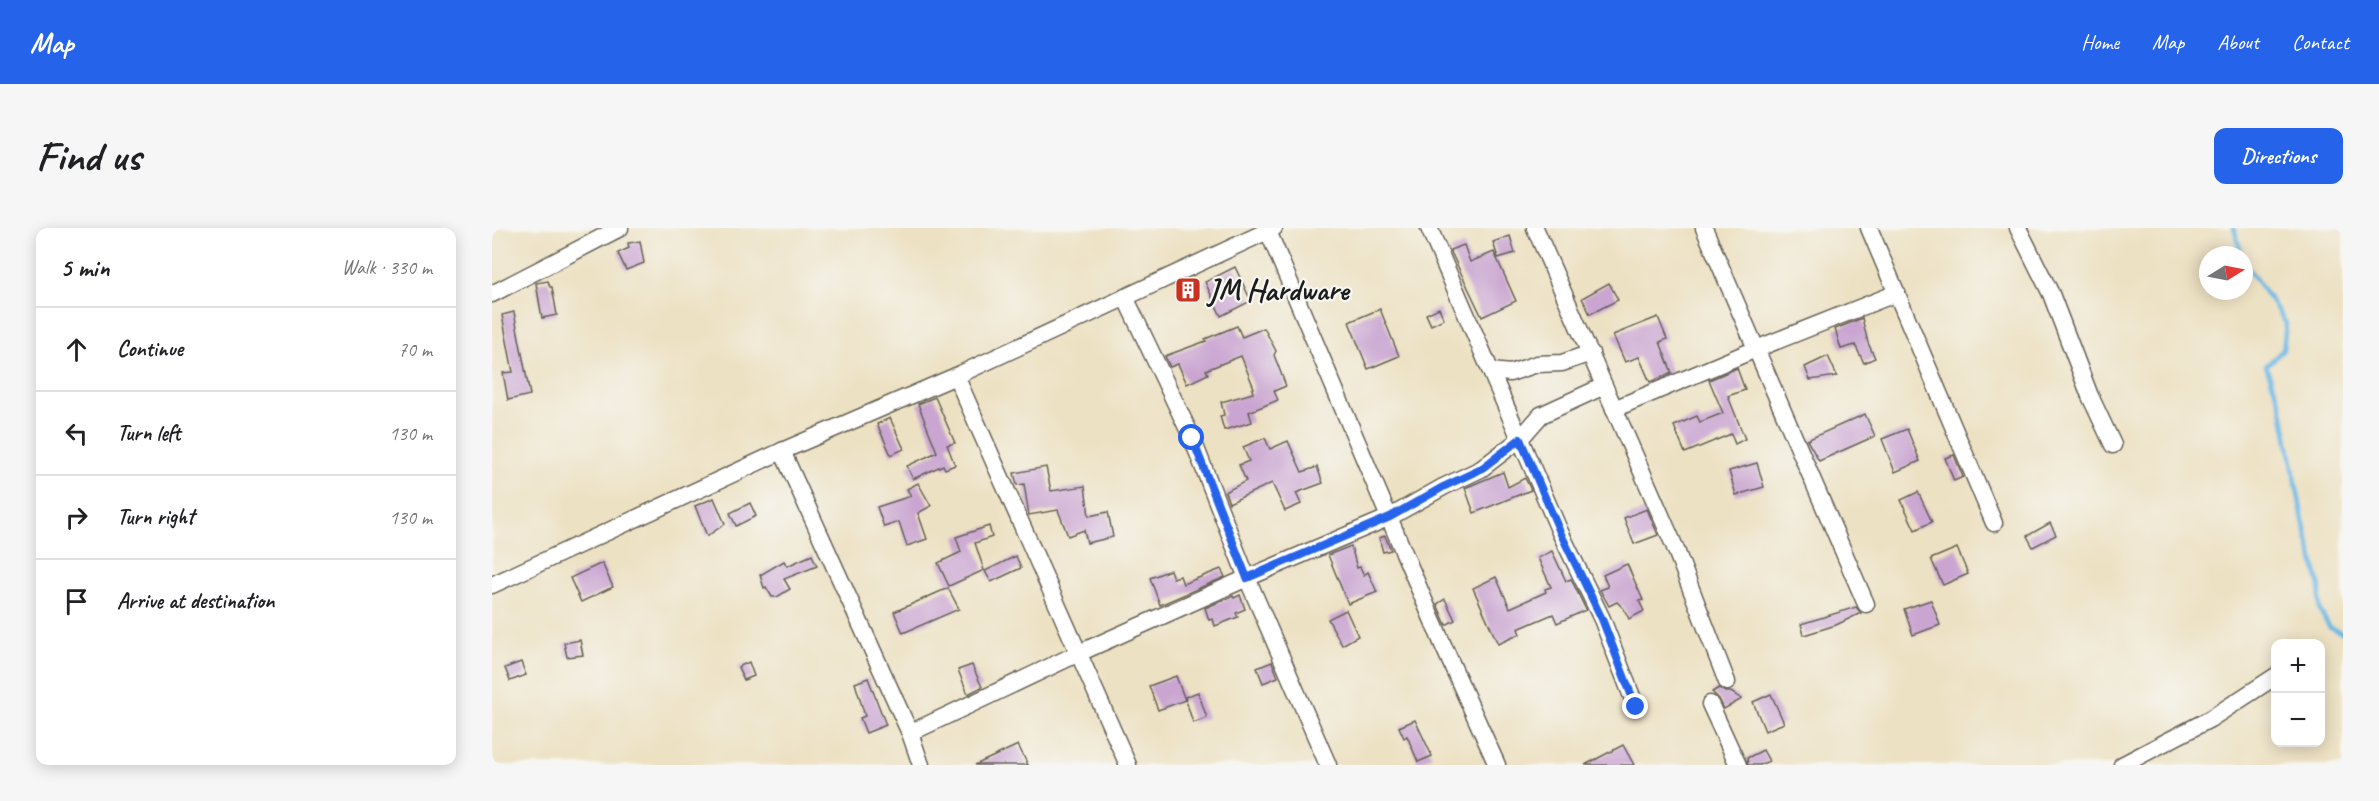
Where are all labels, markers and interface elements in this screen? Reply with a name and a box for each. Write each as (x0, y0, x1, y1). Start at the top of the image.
text: Map (30, 25, 73, 60)
text: Home (2081, 29, 2119, 55)
text: Map (2152, 29, 2184, 55)
text: About (2217, 29, 2259, 55)
text: Contact (2292, 29, 2349, 55)
button: Directions (2214, 128, 2343, 184)
text: Find us (36, 130, 141, 183)
north arrow (2199, 246, 2253, 300)
text: 5 min (60, 251, 109, 284)
text: Walk · 330 m (342, 255, 432, 280)
place label: JM Hardware (1206, 271, 1351, 309)
building icon: JM Hardware (1173, 275, 1203, 305)
icon: ahead (60, 333, 93, 366)
text: Continue (117, 335, 183, 363)
text: 70 m (398, 337, 432, 362)
icon: left (60, 417, 93, 450)
text: Turn left (117, 419, 181, 447)
text: 130 m (389, 421, 432, 446)
route start (1178, 424, 1204, 450)
icon: right (60, 501, 93, 534)
text: Turn right (117, 503, 194, 531)
text: 130 m (389, 505, 432, 530)
icon: arrive (60, 585, 93, 618)
text: Arrive at destination (117, 587, 274, 615)
map controls (2271, 639, 2325, 747)
button: + (2271, 639, 2325, 693)
route end (1622, 693, 1648, 719)
button: − (2271, 693, 2325, 747)

